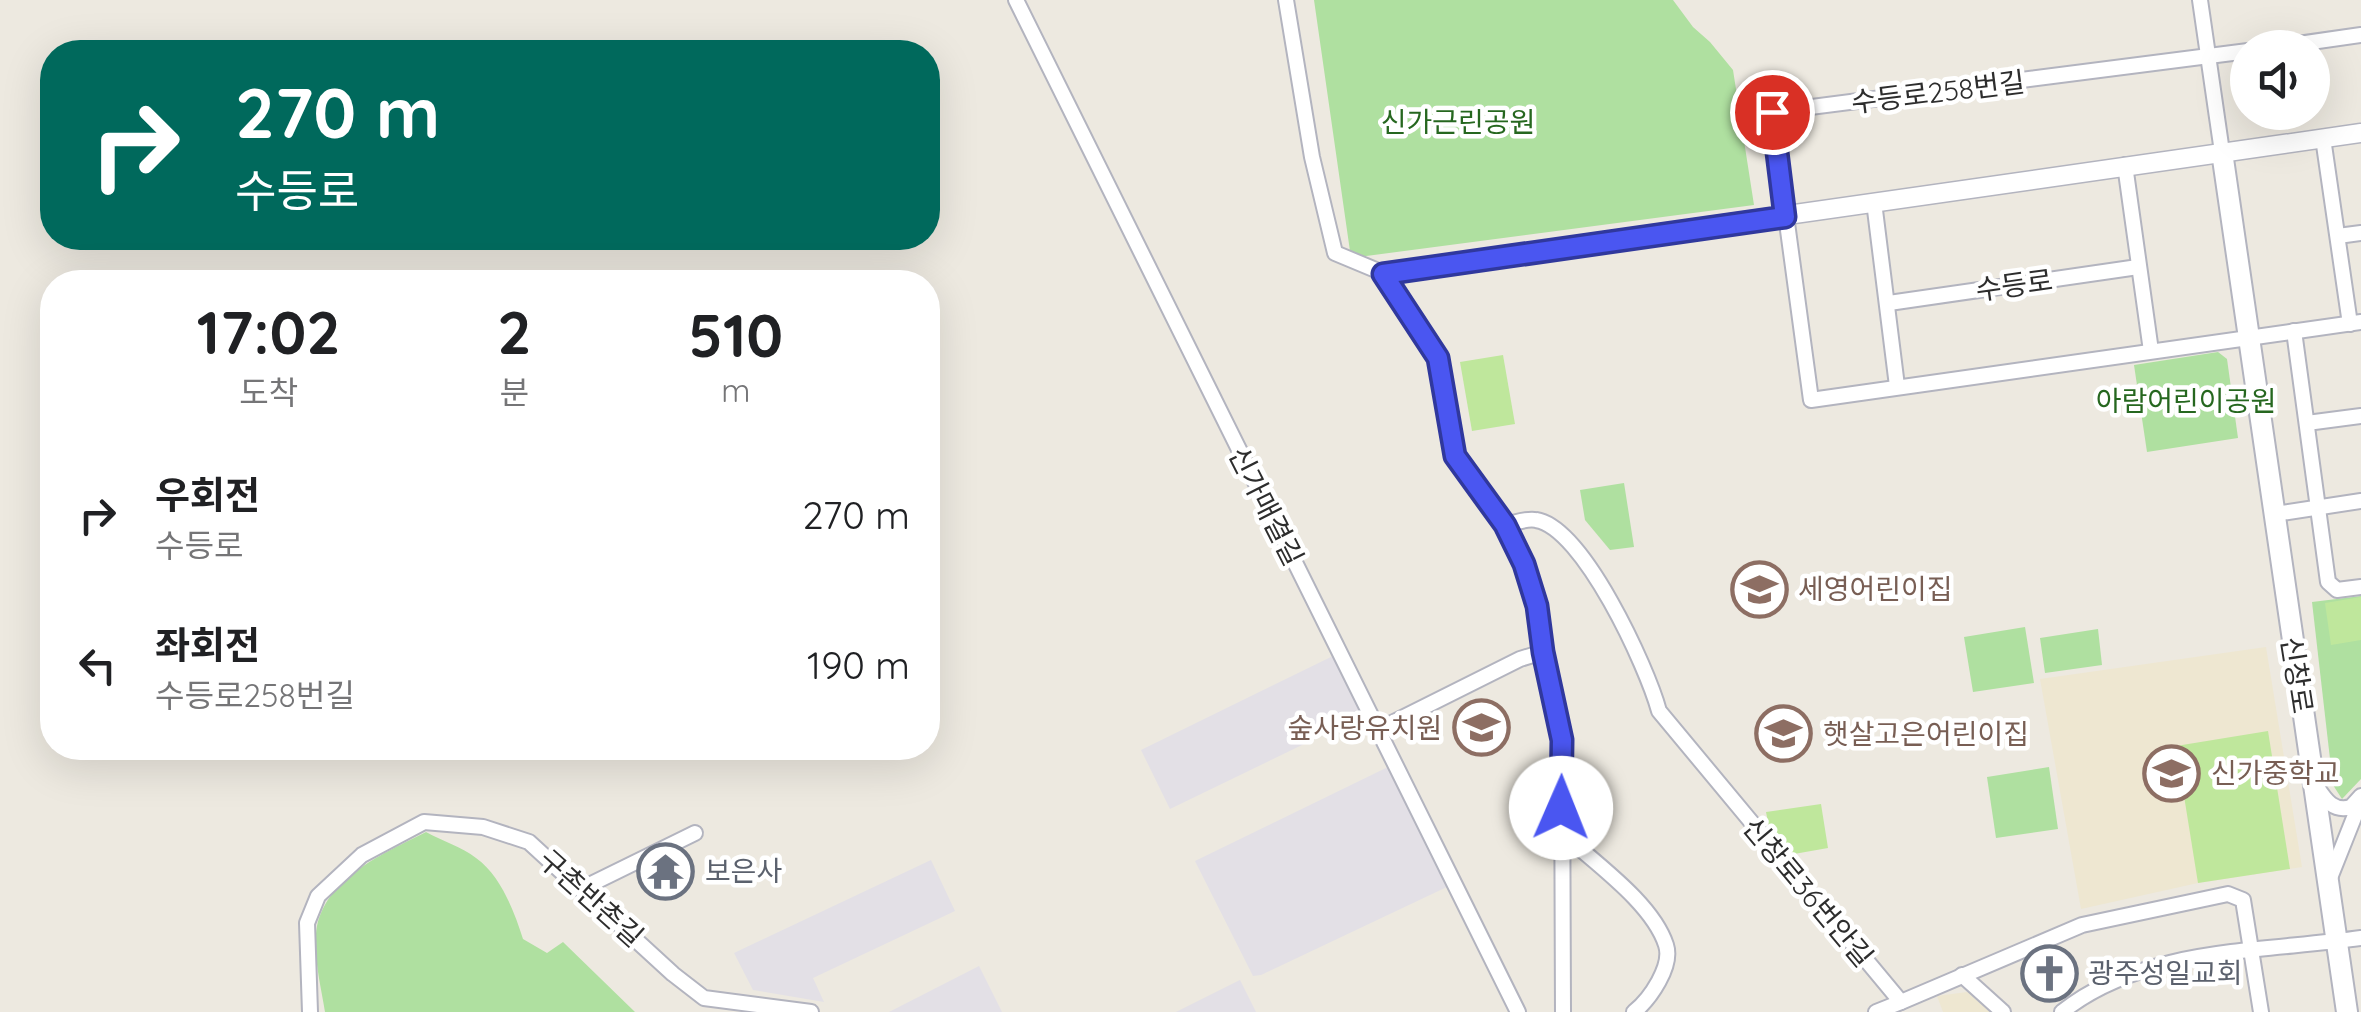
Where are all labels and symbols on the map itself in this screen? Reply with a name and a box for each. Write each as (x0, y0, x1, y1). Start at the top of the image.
street label: 수등로258번길 (1849, 63, 2027, 120)
pin (1730, 70, 1815, 155)
park label: 신가근린공원 (1381, 104, 1535, 139)
street label: 수등로 (1973, 262, 2055, 307)
park label: 아람어린이공원 (2096, 383, 2276, 418)
street label: 신가매결길 (1222, 440, 1311, 571)
school or university icon: 세영어린이집 (1729, 559, 1789, 619)
place label: 세영어린이집 (1798, 571, 1953, 606)
street label: 신창로 (2274, 634, 2321, 716)
school or university icon: 숲사랑유치원 (1451, 698, 1511, 758)
school or university icon: 햇살고은어린이집 (1754, 704, 1814, 764)
place label: 숲사랑유치원 (1287, 710, 1442, 745)
place label: 햇살고은어린이집 (1823, 716, 2029, 751)
school or university icon: 신가중학교 (2142, 743, 2202, 803)
place label: 신가중학교 (2211, 755, 2340, 790)
position arrow (1509, 756, 1613, 860)
street label: 신창로36번안길 (1736, 810, 1881, 974)
temple icon: 보은사 (636, 841, 696, 901)
street label: 구촌반촌길 (532, 842, 651, 954)
place label: 보은사 (705, 853, 782, 888)
church icon: 광주성일교회 (2019, 943, 2079, 1003)
place label: 광주성일교회 (2088, 955, 2243, 990)

